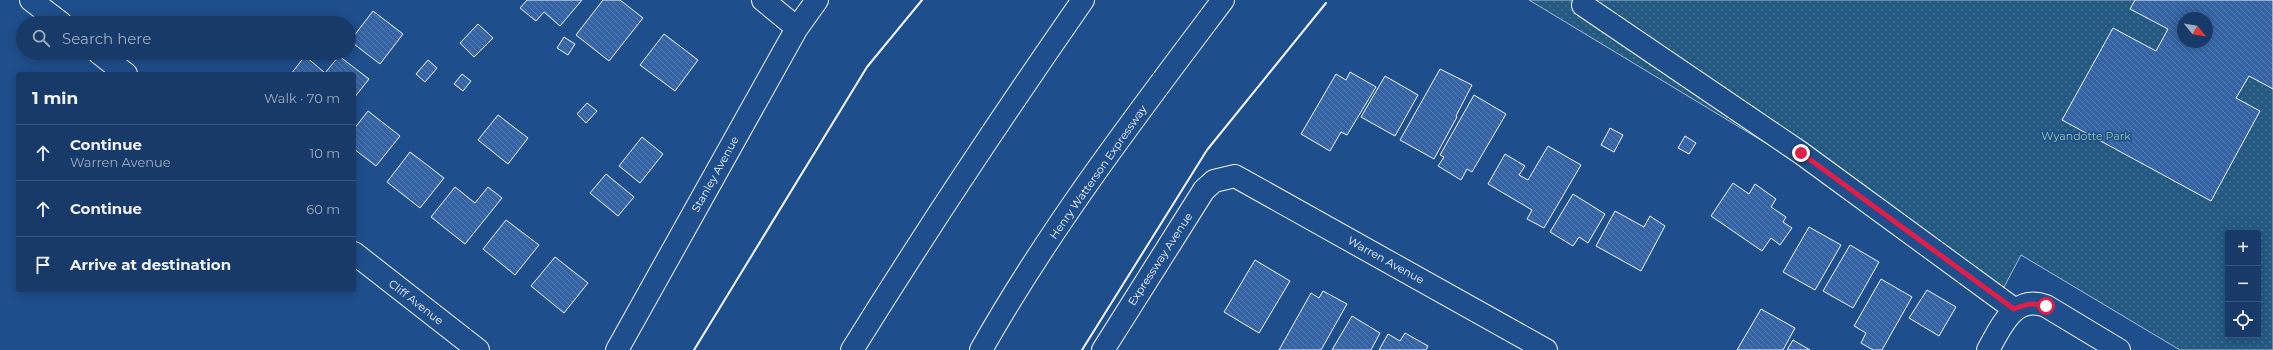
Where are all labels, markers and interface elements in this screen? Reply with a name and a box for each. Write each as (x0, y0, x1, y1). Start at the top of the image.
north arrow (2177, 12, 2213, 48)
search box (16, 16, 356, 60)
icon: search (30, 27, 52, 49)
text: Search here (62, 29, 151, 48)
text: 1 min (32, 88, 78, 108)
text: Walk · 70 m (264, 90, 340, 106)
street label: Henry Watterson Expressway (1046, 102, 1150, 242)
park label: Wyandotte Park (2041, 129, 2131, 143)
street label: Stanley Avenue (688, 133, 742, 214)
text: Continue (70, 135, 142, 154)
icon: ahead (32, 142, 54, 164)
route end (1792, 144, 1810, 162)
text: 10 m (310, 145, 340, 161)
text: Warren Avenue (70, 154, 171, 170)
icon: ahead (32, 198, 54, 220)
text: Continue (70, 199, 142, 218)
text: 60 m (306, 201, 340, 217)
street label: Expressway Avenue (1125, 210, 1196, 308)
map controls (2225, 230, 2261, 338)
button: + (2225, 230, 2261, 266)
street label: Warren Avenue (1345, 233, 1427, 287)
icon: arrive (32, 254, 54, 276)
text: Arrive at destination (70, 255, 231, 274)
button: − (2225, 266, 2261, 302)
street label: Cliff Avenue (386, 276, 446, 328)
route start (2037, 297, 2055, 315)
button: locate (2225, 302, 2261, 338)

